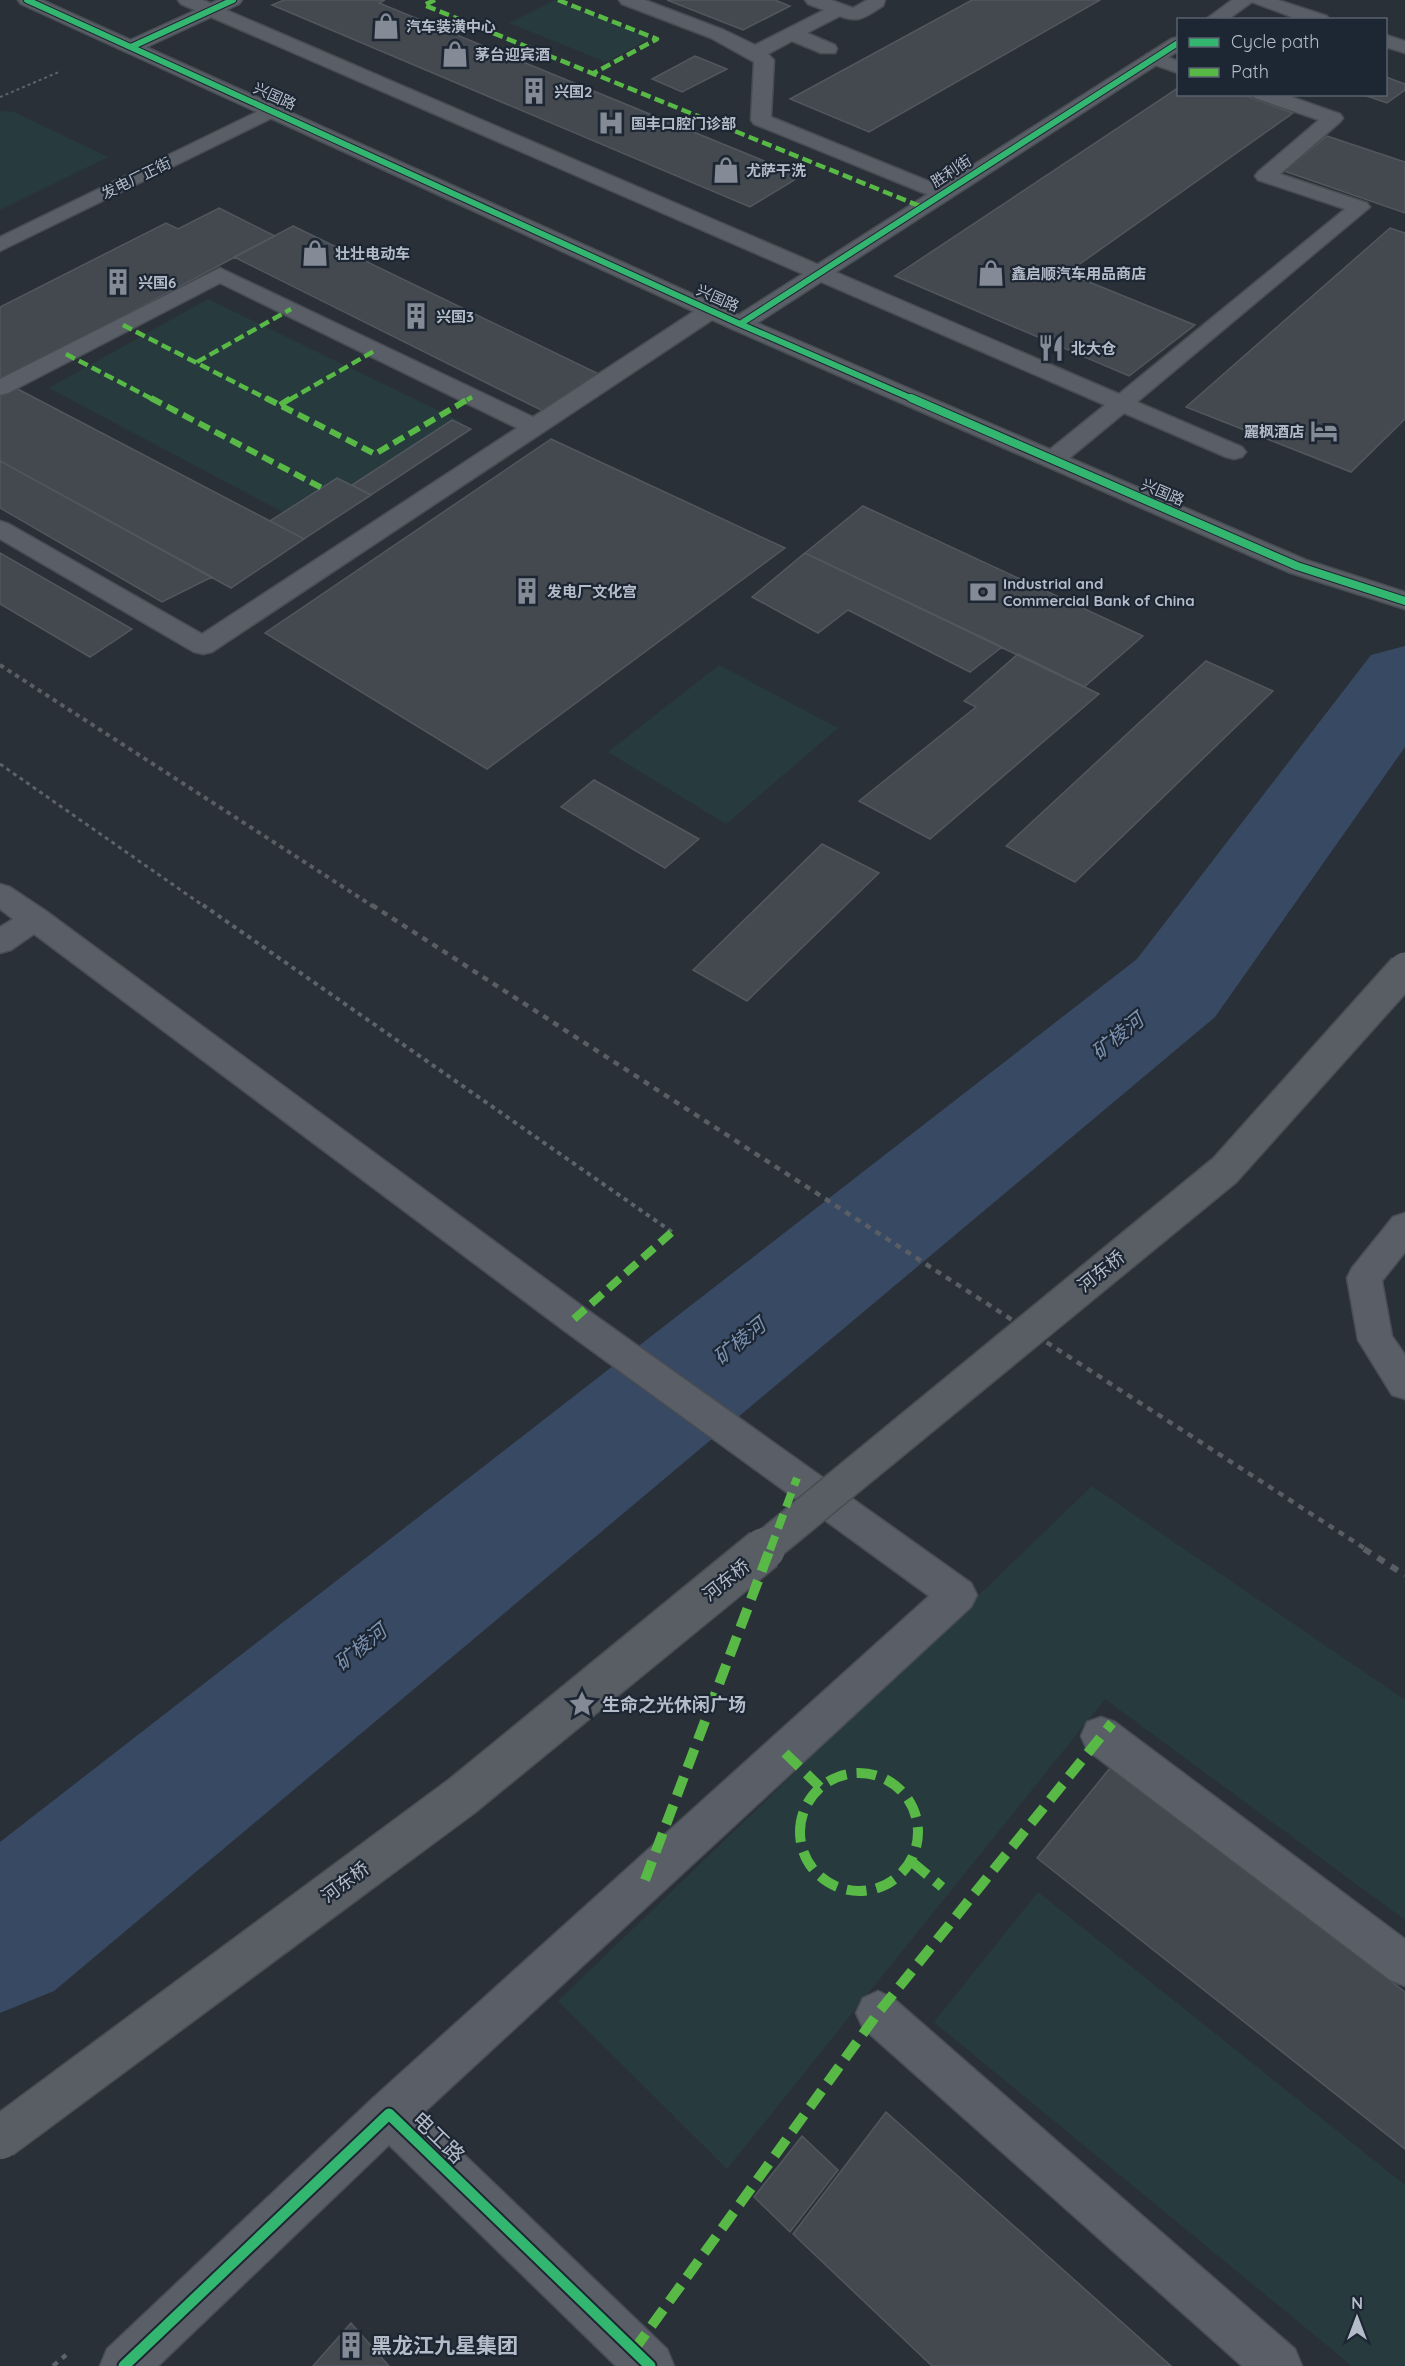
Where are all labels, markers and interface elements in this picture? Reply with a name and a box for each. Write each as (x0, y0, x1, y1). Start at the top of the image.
shop icon: 汽车装潢中心 (371, 11, 401, 41)
place label: 汽车装潢中心 (406, 17, 496, 36)
legend (1177, 18, 1387, 96)
text: Cycle path (1231, 30, 1319, 53)
shop icon: 茅台迎宾酒 (440, 39, 470, 69)
place label: 茅台迎宾酒 (475, 45, 550, 64)
text: Path (1231, 60, 1269, 83)
building icon: 兴国2 (519, 76, 549, 106)
street label: 兴国路 (251, 78, 299, 114)
place label: 兴国2 (554, 82, 593, 101)
hospital icon: 国丰口腔门诊部 (596, 108, 626, 138)
place label: 国丰口腔门诊部 (631, 114, 736, 133)
street label: 胜利街 (927, 151, 975, 191)
street label: 发电厂正街 (98, 153, 174, 203)
shop icon: 尤萨干洗 (711, 155, 741, 185)
place label: 尤萨干洗 (746, 161, 806, 180)
shop icon: 壮壮电动车 (300, 238, 330, 268)
place label: 壮壮电动车 (335, 244, 410, 263)
shop icon: 鑫启顺汽车用品商店 (976, 258, 1006, 288)
place label: 鑫启顺汽车用品商店 (1011, 264, 1146, 283)
building icon: 兴国6 (103, 267, 133, 297)
place label: 兴国6 (138, 273, 176, 292)
street label: 兴国路 (694, 280, 742, 316)
building icon: 兴国3 (401, 301, 431, 331)
place label: 兴国3 (436, 307, 474, 326)
restaurant icon: 北大仓 (1036, 333, 1066, 363)
place label: 北大仓 (1071, 339, 1116, 358)
hotel icon: 麗枫酒店 (1309, 416, 1339, 446)
place label: 麗枫酒店 (1244, 422, 1304, 441)
street label: 兴国路 (1139, 474, 1187, 510)
place label: Industrial and Commercial Bank of China (1003, 574, 1195, 610)
building icon: 发电厂文化宫 (512, 576, 542, 606)
bank icon: Industrial and Commercial Bank of China (968, 577, 998, 607)
place label: 发电厂文化宫 (547, 582, 637, 601)
water label: 矿棱河 (1086, 1005, 1151, 1065)
street label: 河东桥 (1073, 1245, 1129, 1297)
water label: 矿棱河 (708, 1310, 773, 1370)
street label: 河东桥 (698, 1554, 754, 1606)
water label: 矿棱河 (329, 1616, 394, 1676)
place icon: 生命之光休闲广场 (567, 1689, 597, 1719)
place label: 生命之光休闲广场 (602, 1693, 746, 1716)
street label: 河东桥 (317, 1857, 373, 1907)
street label: 电工路 (407, 2106, 471, 2168)
north arrow (1327, 2288, 1387, 2348)
text: N (1351, 2293, 1363, 2313)
building icon: 黑龙江九星集团 (336, 2330, 366, 2360)
place label: 黑龙江九星集团 (371, 2332, 518, 2358)

